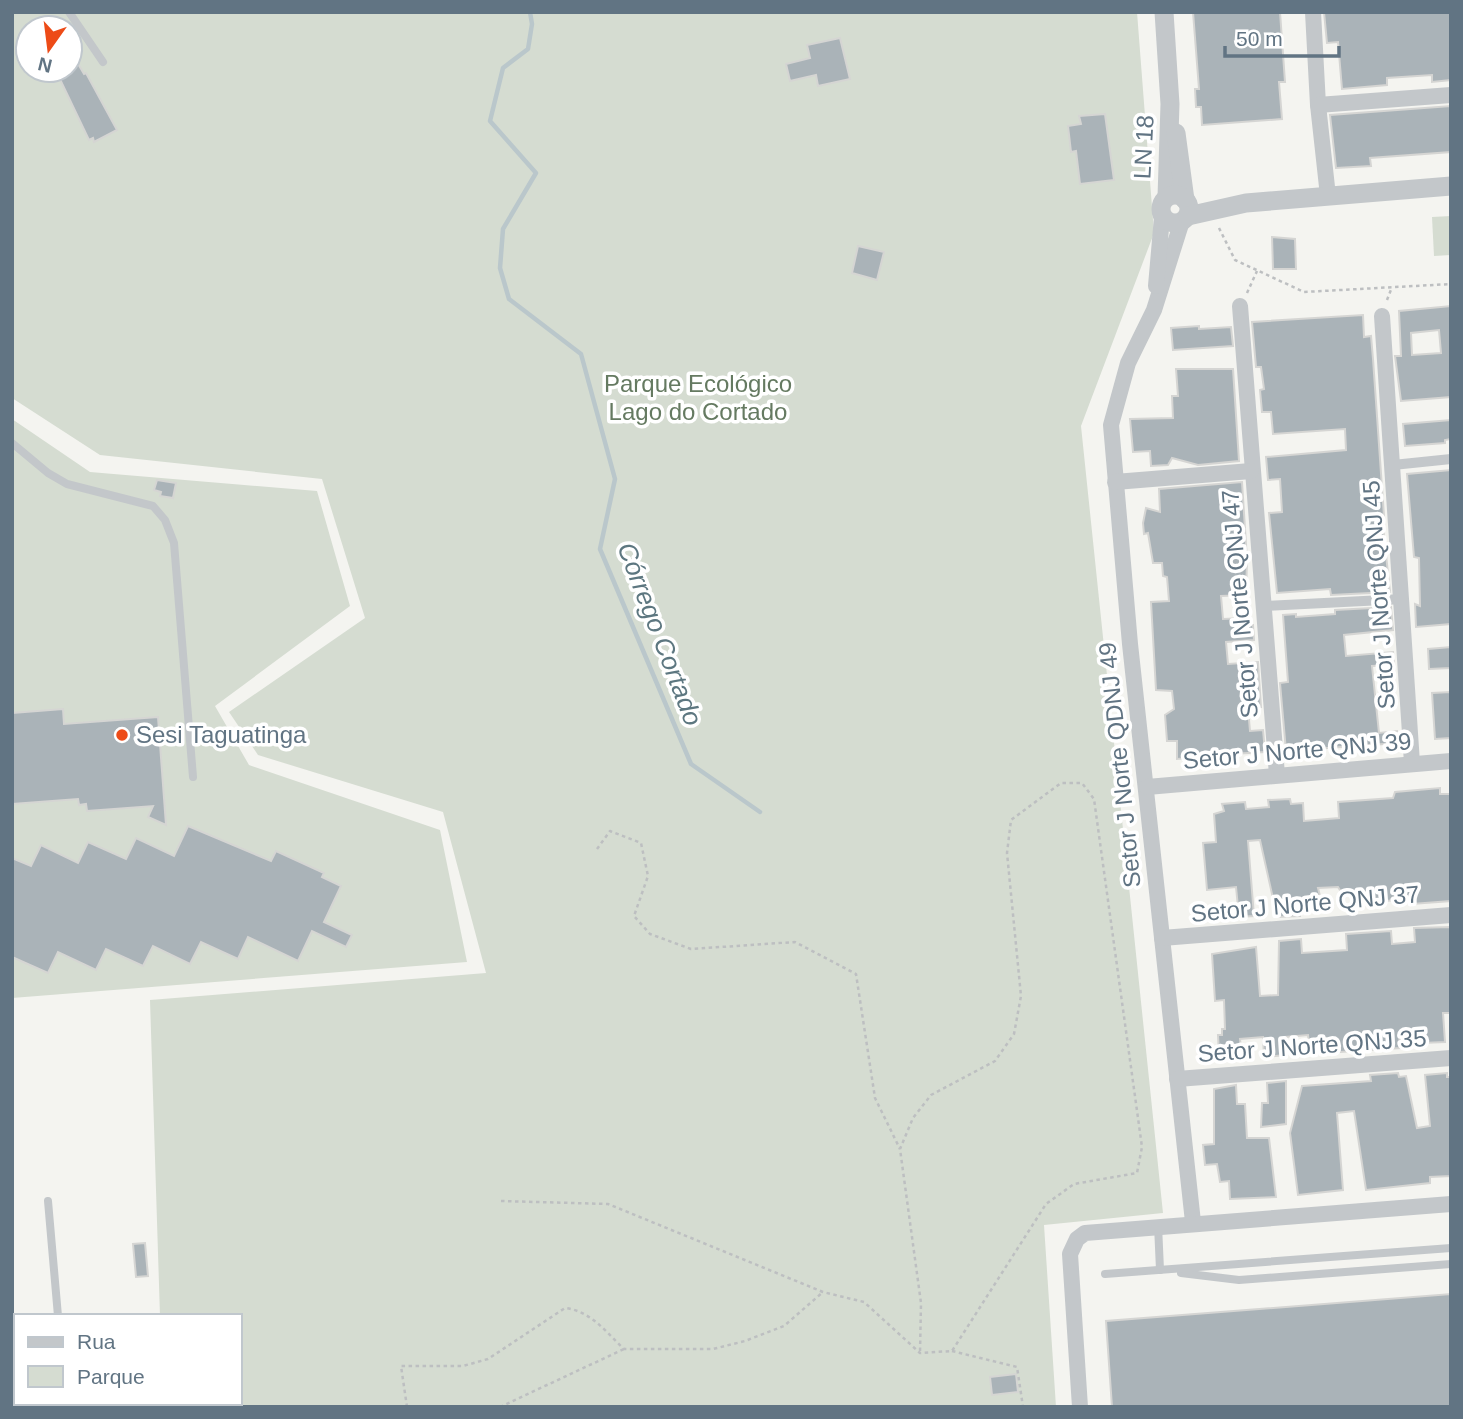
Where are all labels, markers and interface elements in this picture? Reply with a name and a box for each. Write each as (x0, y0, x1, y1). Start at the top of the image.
north arrow (14, 14, 84, 84)
scale bar (1225, 14, 1339, 58)
text: 50 m (1236, 27, 1283, 50)
text: N (36, 53, 54, 77)
street label: LN 18 (1128, 114, 1159, 180)
park label: Parque Ecológico Lago do Cortado (604, 370, 792, 425)
street label: Setor J Norte QNJ 45 (1357, 480, 1400, 710)
street label: Setor J Norte QNJ 47 (1216, 489, 1263, 719)
water label: Córrego Cortado (611, 538, 709, 730)
street label: Setor J Norte QDNJ 49 (1093, 641, 1146, 889)
place label: Sesi Taguatinga (136, 721, 307, 748)
marker: Sesi Taguatinga (114, 727, 130, 743)
street label: Setor J Norte QNJ 39 (1182, 727, 1412, 774)
street label: Setor J Norte QNJ 37 (1190, 880, 1420, 927)
street label: Setor J Norte QNJ 35 (1197, 1024, 1427, 1067)
legend (14, 1314, 242, 1405)
text: Rua (77, 1330, 116, 1353)
text: Parque (77, 1365, 145, 1388)

